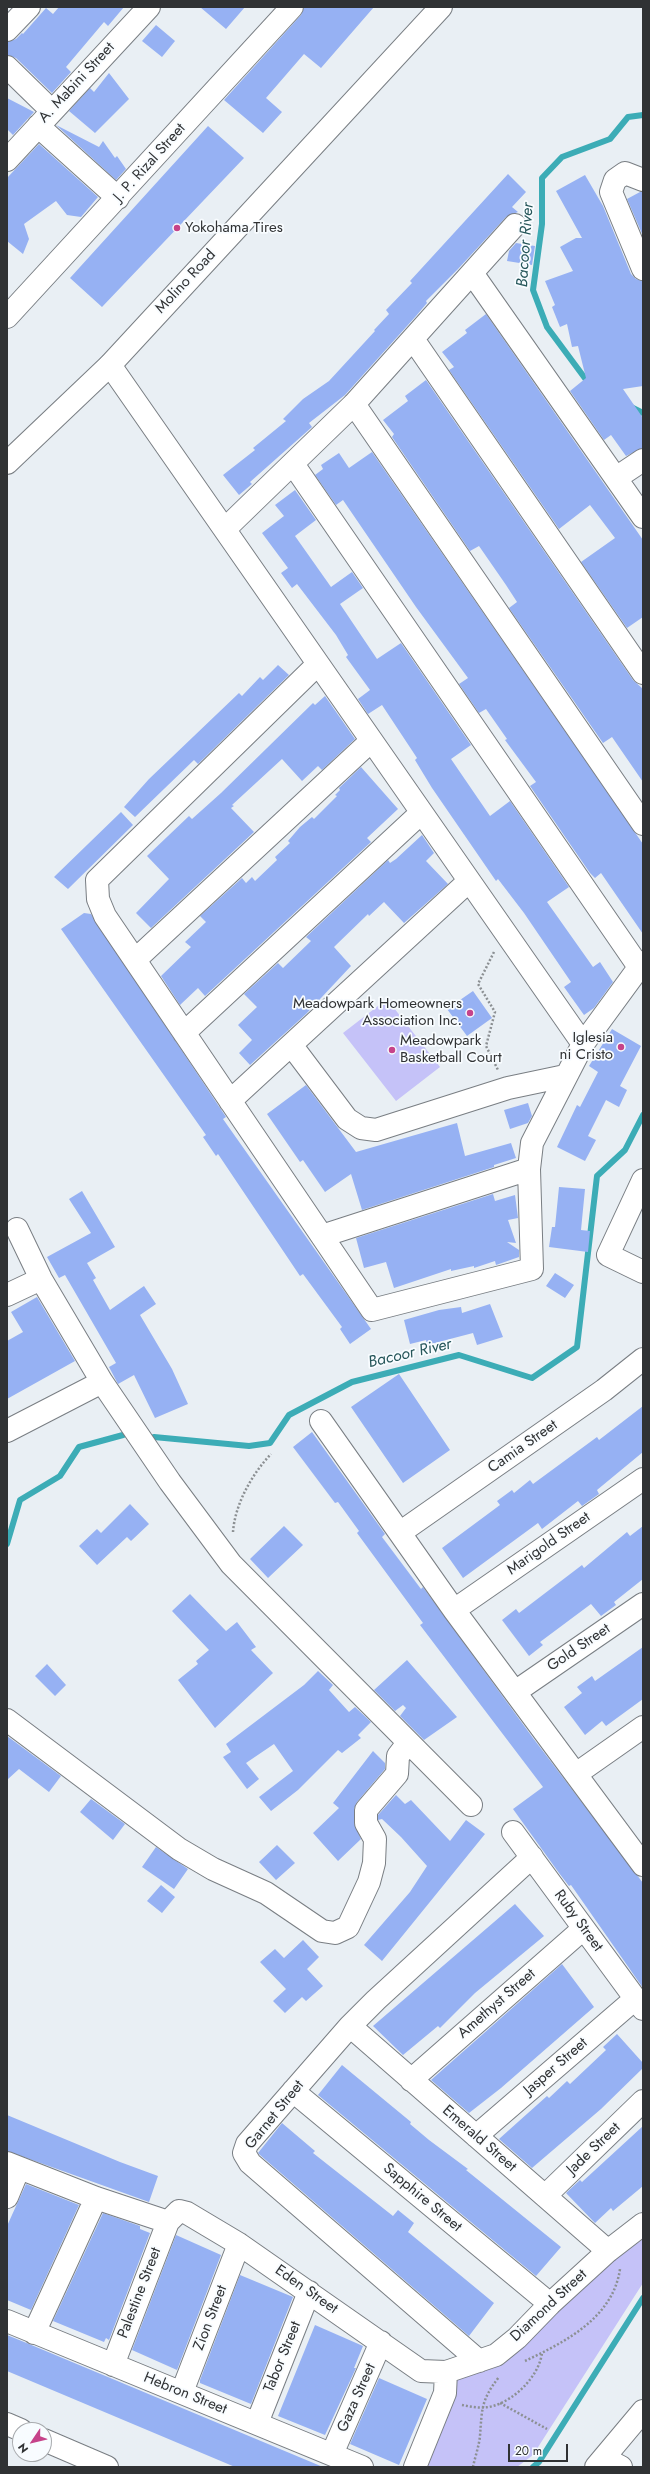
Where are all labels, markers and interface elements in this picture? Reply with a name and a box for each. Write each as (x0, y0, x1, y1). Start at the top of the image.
street label: A. Mabini Street (35, 39, 119, 127)
street label: J. P. Rizal Street (110, 120, 190, 206)
water label: Bacoor River (513, 202, 539, 288)
place label: Yokohama Tires (185, 219, 283, 237)
marker: Yokohama Tires (172, 223, 182, 233)
street label: Molino Road (152, 246, 220, 318)
place label: Meadowpark Homeowners Association Inc. (293, 995, 462, 1030)
marker: Meadowpark Homeowners Association Inc. (465, 1008, 475, 1018)
place label: Iglesia ni Cristo (560, 1029, 613, 1064)
place label: Meadowpark Basketball Court (400, 1032, 502, 1067)
marker: Iglesia ni Cristo (616, 1042, 626, 1052)
marker: Meadowpark Basketball Court (387, 1045, 397, 1055)
water label: Bacoor River (367, 1335, 453, 1373)
street label: Camia Street (485, 1417, 561, 1477)
street label: Marigold Street (504, 1509, 594, 1579)
street label: Gold Street (544, 1620, 614, 1676)
street label: Ruby Street (550, 1887, 606, 1955)
street label: Amethyst Street (454, 1965, 540, 2043)
street label: Jasper Street (520, 2034, 592, 2100)
street label: Garnet Street (242, 2077, 308, 2153)
street label: Emerald Street (438, 2102, 520, 2176)
street label: Jade Street (564, 2119, 624, 2179)
street label: Sapphire Street (379, 2160, 465, 2236)
street label: Palestine Street (114, 2245, 166, 2341)
street label: Eden Street (271, 2262, 341, 2318)
street label: Diamond Street (507, 2266, 591, 2346)
street label: Zion Street (190, 2283, 232, 2353)
street label: Tabor Street (261, 2319, 305, 2395)
street label: Gaza Street (334, 2361, 380, 2435)
street label: Hebron Street (141, 2369, 229, 2419)
north arrow (12, 2422, 52, 2462)
scale bar (510, 2436, 570, 2462)
text: N (14, 2440, 32, 2456)
text: 20 m (515, 2442, 542, 2460)

